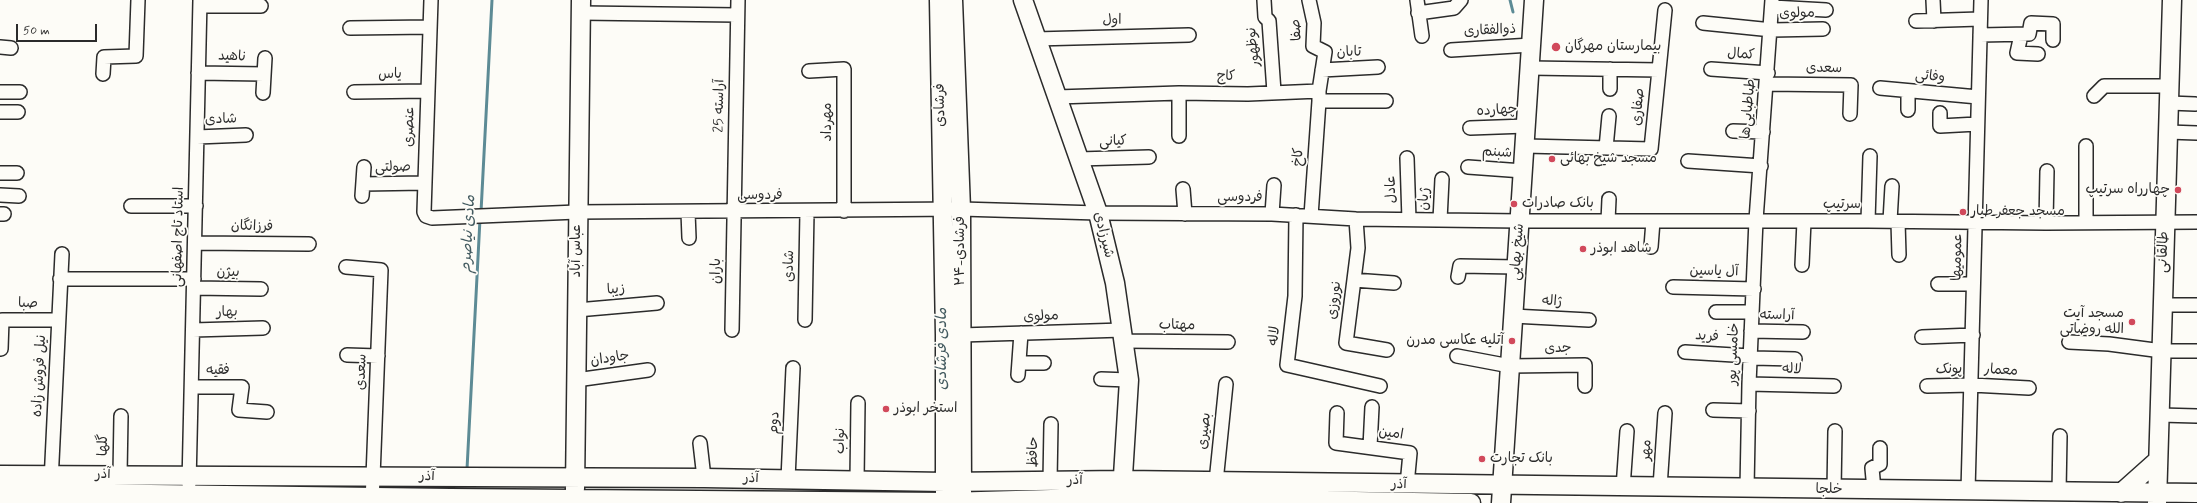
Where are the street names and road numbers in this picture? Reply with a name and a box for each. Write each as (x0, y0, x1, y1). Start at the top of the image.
street label: مولوی (1779, 5, 1815, 23)
street label: اول (1102, 12, 1122, 30)
street label: صفا (1288, 19, 1306, 41)
street label: ذوالفقاری (1463, 21, 1517, 41)
street label: نوظهور (1244, 26, 1264, 68)
street label: تابان (1336, 44, 1362, 62)
street label: کمال (1727, 46, 1755, 64)
street label: ناهید (218, 48, 246, 66)
street label: سعدی (1806, 60, 1842, 78)
street label: یاس (378, 66, 402, 84)
street label: وفائی (1914, 67, 1946, 87)
street label: کاج (1217, 68, 1235, 86)
street label: طباطبایی‌ها (1738, 78, 1760, 140)
street label: آراسته 25 (711, 79, 729, 133)
street label: فرشادی (932, 83, 950, 127)
street label: صفاری (1629, 87, 1649, 127)
street label: چهارده (1476, 102, 1518, 120)
street label: مهرداد (820, 103, 836, 141)
street label: عنصری (401, 107, 419, 147)
street label: شادی (205, 111, 237, 129)
street label: کیانی (1099, 133, 1127, 151)
street label: شبنم (1481, 144, 1513, 162)
street label: کاخ (1290, 147, 1308, 167)
street label: صولتی (375, 159, 411, 177)
street label: عادل (1383, 175, 1401, 203)
street label: استاد تاج اصفهانی (170, 187, 188, 287)
street label: ژیان (1416, 187, 1434, 211)
street label: فردوسی (737, 188, 783, 204)
street label: فردوسی (1217, 190, 1263, 206)
street label: سرتیپ (1823, 197, 1861, 213)
street label: شیرزادی (1089, 210, 1117, 260)
street label: ۲۴-فرشادی (953, 216, 969, 286)
street label: فرزانگان (231, 218, 273, 236)
street label: شیخ بهایی (1508, 223, 1528, 281)
street label: عباس آباد (569, 224, 585, 278)
street label: طالقانی (2155, 231, 2173, 273)
street label: عمومیها (1949, 233, 1967, 281)
street label: شادی (781, 250, 799, 282)
street label: باران (708, 258, 726, 284)
street label: آل یاسین (1689, 263, 1739, 281)
street label: بیژن (216, 264, 240, 282)
street label: نوروزی (1324, 280, 1346, 320)
street label: زیبا (606, 281, 626, 299)
street label: ژاله (1542, 293, 1562, 311)
street label: صبا (18, 296, 38, 312)
street label: بهار (216, 304, 238, 322)
street label: آراسته (1759, 307, 1795, 325)
street label: مولوی (1023, 308, 1059, 326)
street label: مهتاب (1159, 317, 1195, 335)
street label: خامسی پور (1725, 323, 1743, 385)
street label: لاله (1265, 325, 1285, 347)
street label: فرید (1695, 328, 1719, 346)
street label: نیل فروش زاده (29, 334, 51, 418)
street label: جدی (1544, 340, 1572, 358)
street label: جاودان (589, 348, 631, 370)
street label: سعدی (353, 353, 371, 391)
street label: لاله (1782, 361, 1802, 379)
street label: پونک (1935, 361, 1963, 379)
street label: فقیه (206, 362, 230, 380)
street label: معمار (1984, 362, 2018, 380)
street label: دوم (766, 411, 784, 435)
street label: بصیری (1195, 412, 1215, 450)
street label: امین (1377, 424, 1405, 444)
street label: نواب (833, 428, 849, 454)
street label: گلها (95, 434, 113, 456)
street label: حافظ (1025, 436, 1043, 468)
street label: مهر (1638, 439, 1656, 461)
street label: آذر (95, 467, 111, 483)
street label: آذر (419, 468, 435, 486)
street label: آذر (743, 470, 759, 488)
street label: آذر (1067, 473, 1083, 489)
street label: آذر (1391, 476, 1407, 494)
street label: خلجا (1815, 482, 1843, 498)

